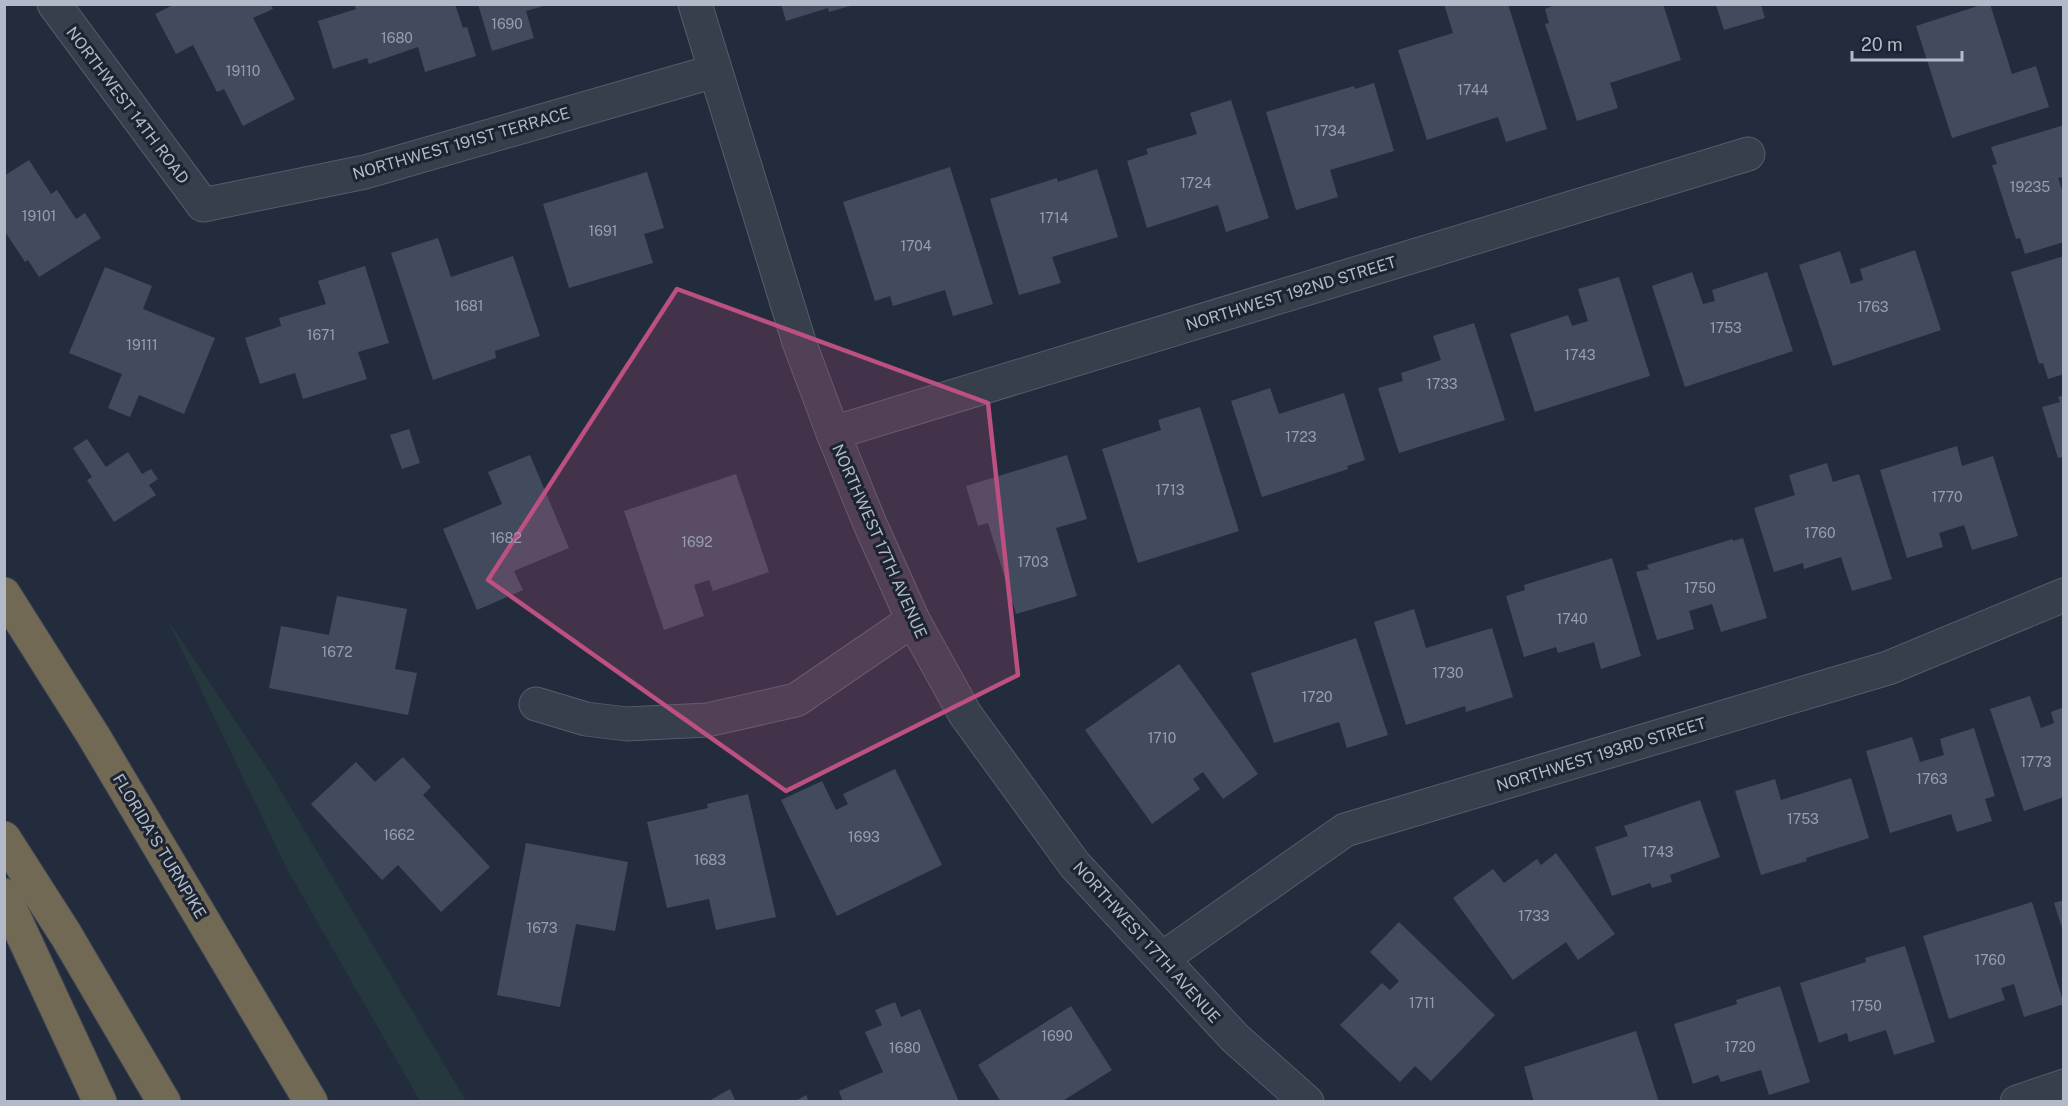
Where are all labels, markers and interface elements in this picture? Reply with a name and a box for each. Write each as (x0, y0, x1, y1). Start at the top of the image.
house number: 1690 (491, 16, 523, 32)
street label: NORTHWEST 14TH ROAD (62, 23, 193, 188)
scale bar (1852, 24, 1962, 62)
house number: 1680 (381, 30, 413, 46)
text: 20 m (1861, 34, 1903, 55)
house number: 19110 (226, 63, 260, 79)
house number: 1744 (1457, 82, 1489, 98)
street label: NORTHWEST 191ST TERRACE (350, 103, 572, 184)
house number: 1734 (1314, 123, 1346, 139)
house number: 1724 (1180, 175, 1212, 191)
house number: 19235 (2010, 179, 2050, 195)
house number: 19101 (22, 208, 56, 224)
house number: 1714 (1040, 210, 1069, 226)
house number: 1691 (589, 223, 617, 239)
house number: 1704 (900, 238, 932, 254)
street label: NORTHWEST 192ND STREET (1184, 252, 1399, 335)
house number: 1681 (454, 298, 484, 314)
house number: 1763 (1857, 299, 1889, 315)
house number: 1753 (1710, 320, 1742, 336)
house number: 1671 (307, 327, 335, 343)
house number: 19111 (126, 337, 158, 353)
house number: 1743 (1564, 347, 1596, 363)
house number: 1733 (1426, 376, 1458, 392)
house number: 1723 (1285, 429, 1317, 445)
street label: NORTHWEST 17TH AVENUE (828, 441, 931, 641)
house number: 1713 (1156, 482, 1185, 498)
house number: 1770 (1932, 489, 1963, 505)
house number: 1760 (1804, 525, 1836, 541)
house number: 1682 (490, 530, 522, 546)
house number: 1692 (681, 534, 713, 550)
house number: 1703 (1017, 554, 1049, 570)
house number: 1750 (1684, 580, 1716, 596)
house number: 1740 (1556, 611, 1588, 627)
house number: 1672 (322, 644, 353, 660)
house number: 1730 (1432, 665, 1464, 681)
house number: 1720 (1301, 689, 1333, 705)
street label: NORTHWEST 193RD STREET (1494, 713, 1709, 795)
house number: 1710 (1148, 730, 1176, 746)
house number: 1773 (2020, 754, 2052, 770)
street label: FLORIDA'S TURNPIKE (109, 771, 210, 922)
house number: 1763 (1916, 771, 1948, 787)
house number: 1753 (1787, 811, 1819, 827)
house number: 1662 (383, 827, 415, 843)
house number: 1693 (848, 829, 880, 845)
house number: 1743 (1642, 844, 1674, 860)
house number: 1683 (694, 852, 726, 868)
street label: NORTHWEST 17TH AVENUE (1069, 858, 1224, 1027)
house number: 1733 (1518, 908, 1550, 924)
house number: 1673 (526, 920, 558, 936)
house number: 1760 (1974, 952, 2006, 968)
house number: 1711 (1409, 995, 1435, 1011)
house number: 1750 (1850, 998, 1882, 1014)
house number: 1690 (1041, 1028, 1073, 1044)
house number: 1720 (1724, 1039, 1756, 1055)
house number: 1680 (889, 1040, 921, 1056)

